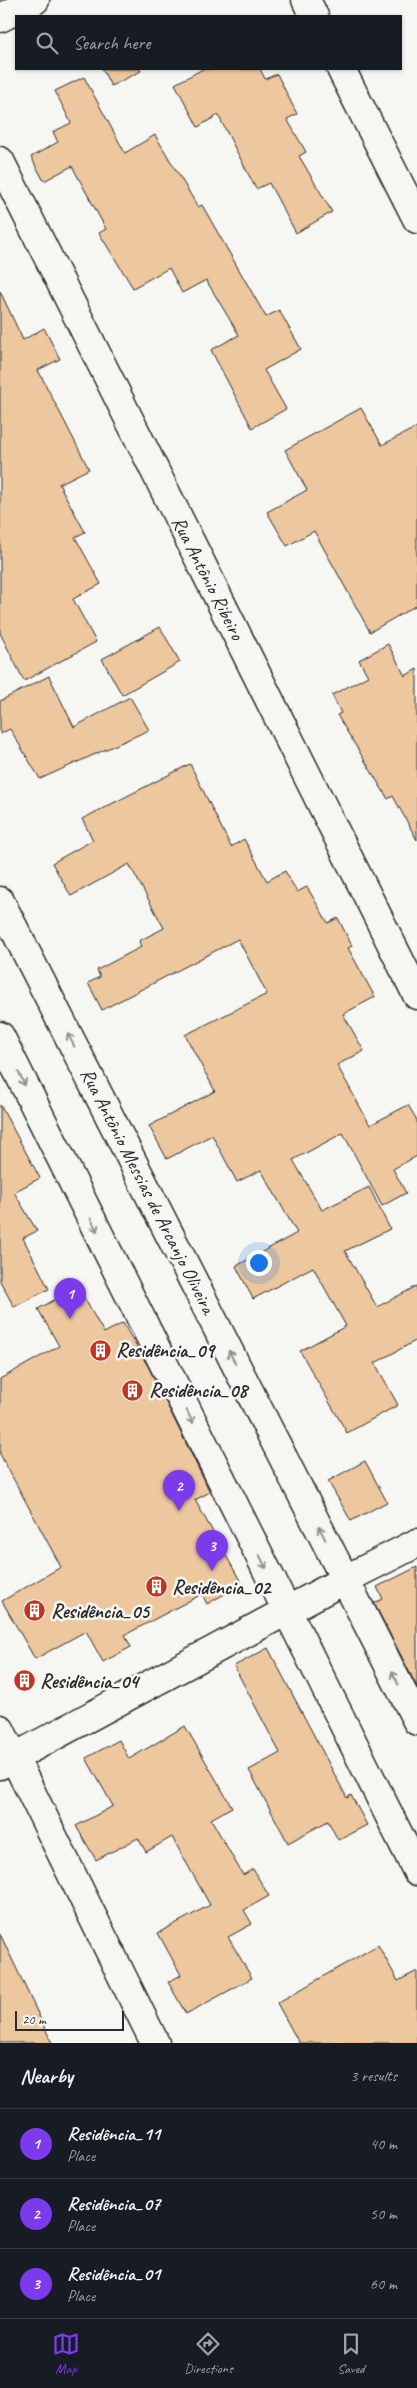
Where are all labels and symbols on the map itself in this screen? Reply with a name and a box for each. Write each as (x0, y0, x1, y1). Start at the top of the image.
street label: Rua Antônio Ribeiro (166, 512, 250, 645)
one-way arrow (66, 1033, 76, 1048)
street label: Rua Antônio Messias de Arcanjo Oliveira (75, 1064, 222, 1320)
one-way arrow (18, 1071, 27, 1086)
one-way arrow (89, 1217, 99, 1232)
your location (246, 1250, 272, 1276)
pin: 1 (54, 1278, 86, 1319)
building icon: Residência_09 (88, 1338, 112, 1362)
place label: Residência_09 (116, 1338, 216, 1363)
one-way arrow (227, 1349, 237, 1364)
building icon: Residência_08 (121, 1378, 145, 1402)
place label: Residência_08 (149, 1378, 250, 1403)
one-way arrow (186, 1409, 195, 1424)
pin: 2 (163, 1470, 195, 1511)
one-way arrow (317, 1525, 327, 1540)
pin: 3 (196, 1530, 228, 1571)
one-way arrow (258, 1555, 268, 1570)
building icon: Residência_02 (144, 1575, 168, 1599)
place label: Residência_02 (172, 1575, 272, 1600)
building icon: Residência_05 (23, 1599, 47, 1623)
place label: Residência_05 (51, 1599, 151, 1624)
building icon: Residência_04 (12, 1669, 36, 1693)
place label: Residência_04 (40, 1669, 141, 1694)
one-way arrow (390, 1670, 400, 1685)
scale bar (15, 2008, 124, 2031)

